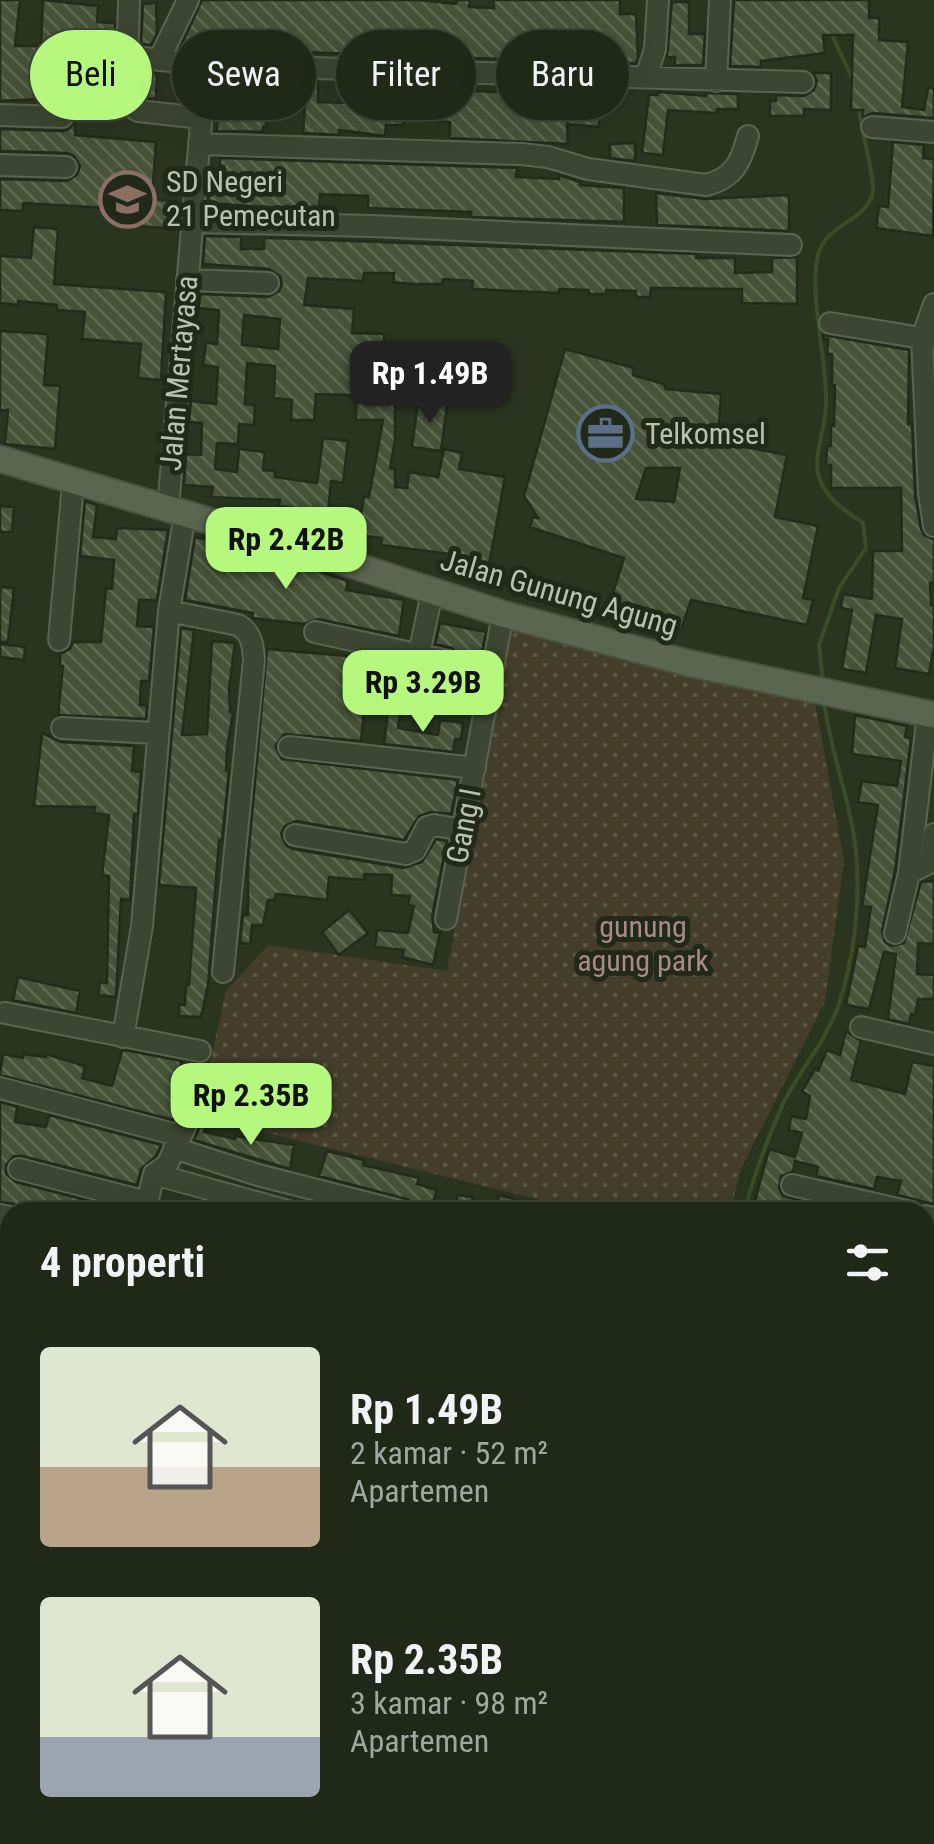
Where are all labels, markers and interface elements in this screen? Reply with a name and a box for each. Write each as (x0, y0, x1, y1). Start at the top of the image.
chip: Beli (30, 30, 152, 120)
chip: Sewa (172, 30, 316, 120)
chip: Filter (336, 30, 476, 120)
chip: Baru (496, 30, 629, 120)
place label: SD Negeri 21 Pemecutan (166, 164, 336, 233)
school or university icon: SD Negeri 21 Pemecutan (97, 169, 157, 229)
street label: Jalan Mertayasa (153, 274, 204, 472)
pin: Rp 1.49B (327, 341, 533, 426)
text: Rp 1.49B (372, 354, 488, 392)
office icon: Telkomsel (576, 404, 636, 464)
place label: Telkomsel (645, 416, 766, 451)
pin: Rp 2.42B (183, 507, 389, 592)
text: Rp 2.42B (228, 520, 344, 558)
street label: Jalan Gunung Agung (437, 542, 682, 643)
pin: Rp 3.29B (320, 650, 526, 735)
text: Rp 3.29B (365, 663, 481, 701)
street label: Gang I (439, 785, 488, 866)
park label: gunung agung park (577, 909, 709, 978)
pin: Rp 2.35B (148, 1063, 354, 1148)
text: Rp 2.35B (193, 1076, 309, 1114)
icon: filters (840, 1235, 895, 1290)
text: 4 properti (40, 1238, 205, 1287)
text: Rp 1.49B (350, 1385, 503, 1434)
icon: home (120, 1387, 240, 1507)
text: 2 kamar · 52 m² (350, 1434, 548, 1472)
text: Apartemen (350, 1472, 489, 1510)
text: Rp 2.35B (350, 1635, 503, 1684)
icon: home (120, 1637, 240, 1757)
text: 3 kamar · 98 m² (350, 1684, 548, 1722)
text: Apartemen (350, 1722, 489, 1760)

